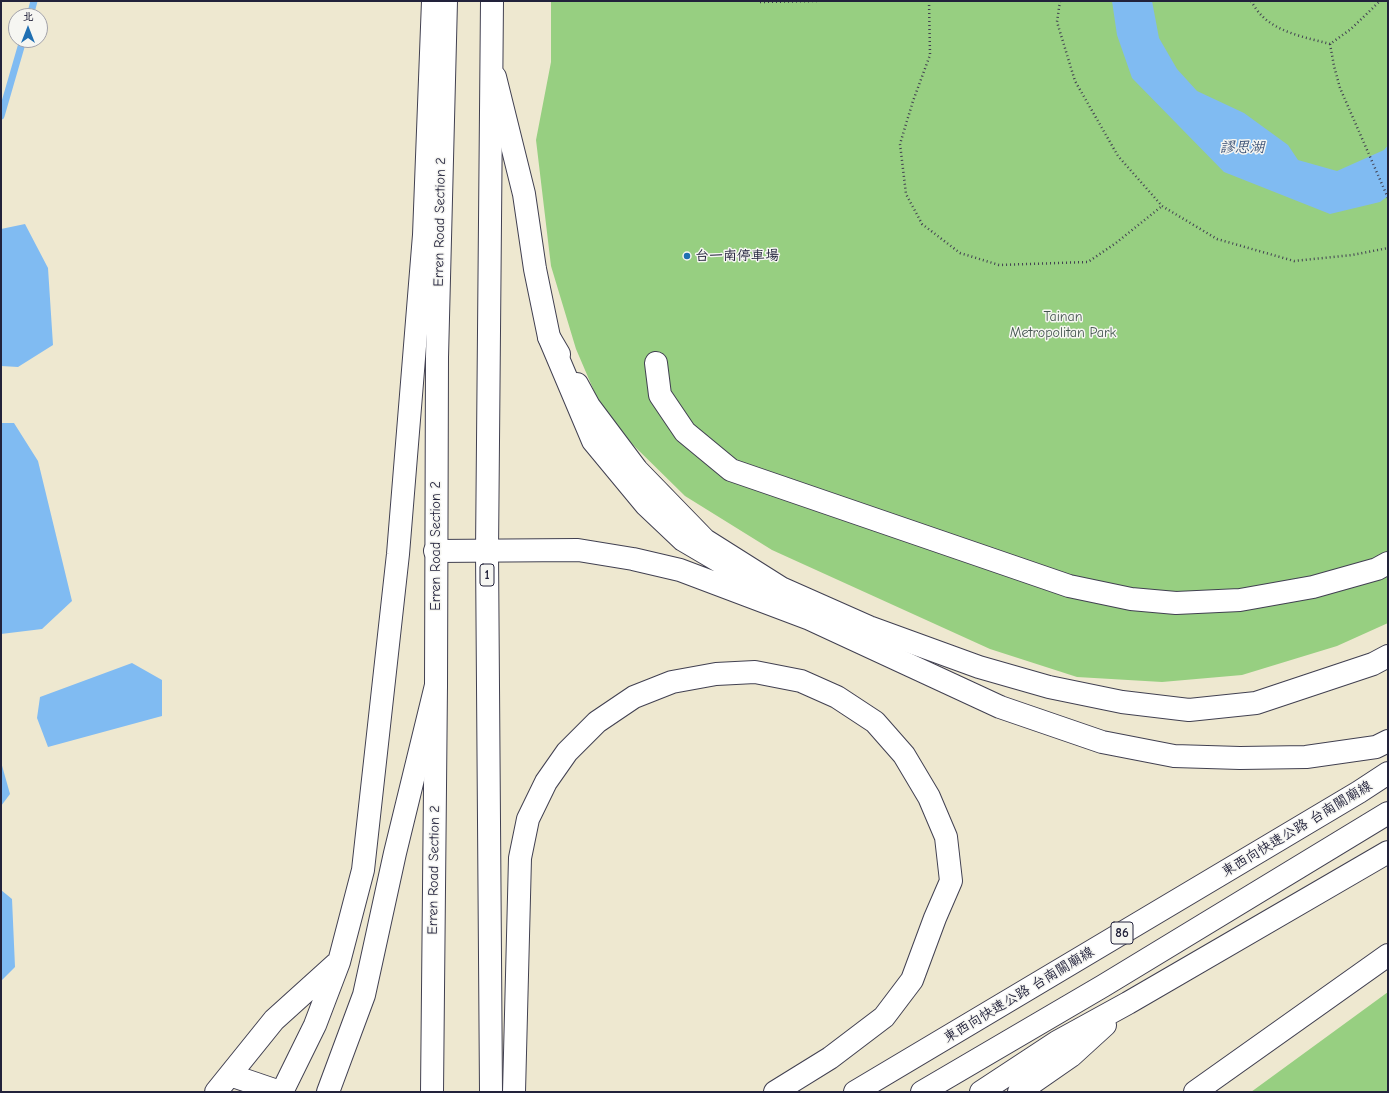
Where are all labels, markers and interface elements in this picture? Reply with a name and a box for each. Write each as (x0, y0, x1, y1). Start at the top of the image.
north arrow (8, 8, 48, 48)
text: 北 (23, 10, 34, 23)
water label: 謬思湖 (1220, 139, 1264, 157)
street label: Erren Road Section 2 (430, 157, 450, 287)
place label: 台一南停車場 (695, 248, 779, 264)
marker: 台一南停車場 (682, 251, 692, 261)
park label: Tainan Metropolitan Park (1010, 309, 1116, 342)
street label: Erren Road Section 2 (428, 481, 444, 611)
road number: 1 (480, 564, 494, 586)
street label: 東西向快速公路 台南關廟線 (1219, 777, 1375, 881)
street label: Erren Road Section 2 (424, 805, 444, 935)
road number: 86 (1111, 922, 1133, 944)
street label: 東西向快速公路 台南關廟線 (941, 943, 1097, 1047)

